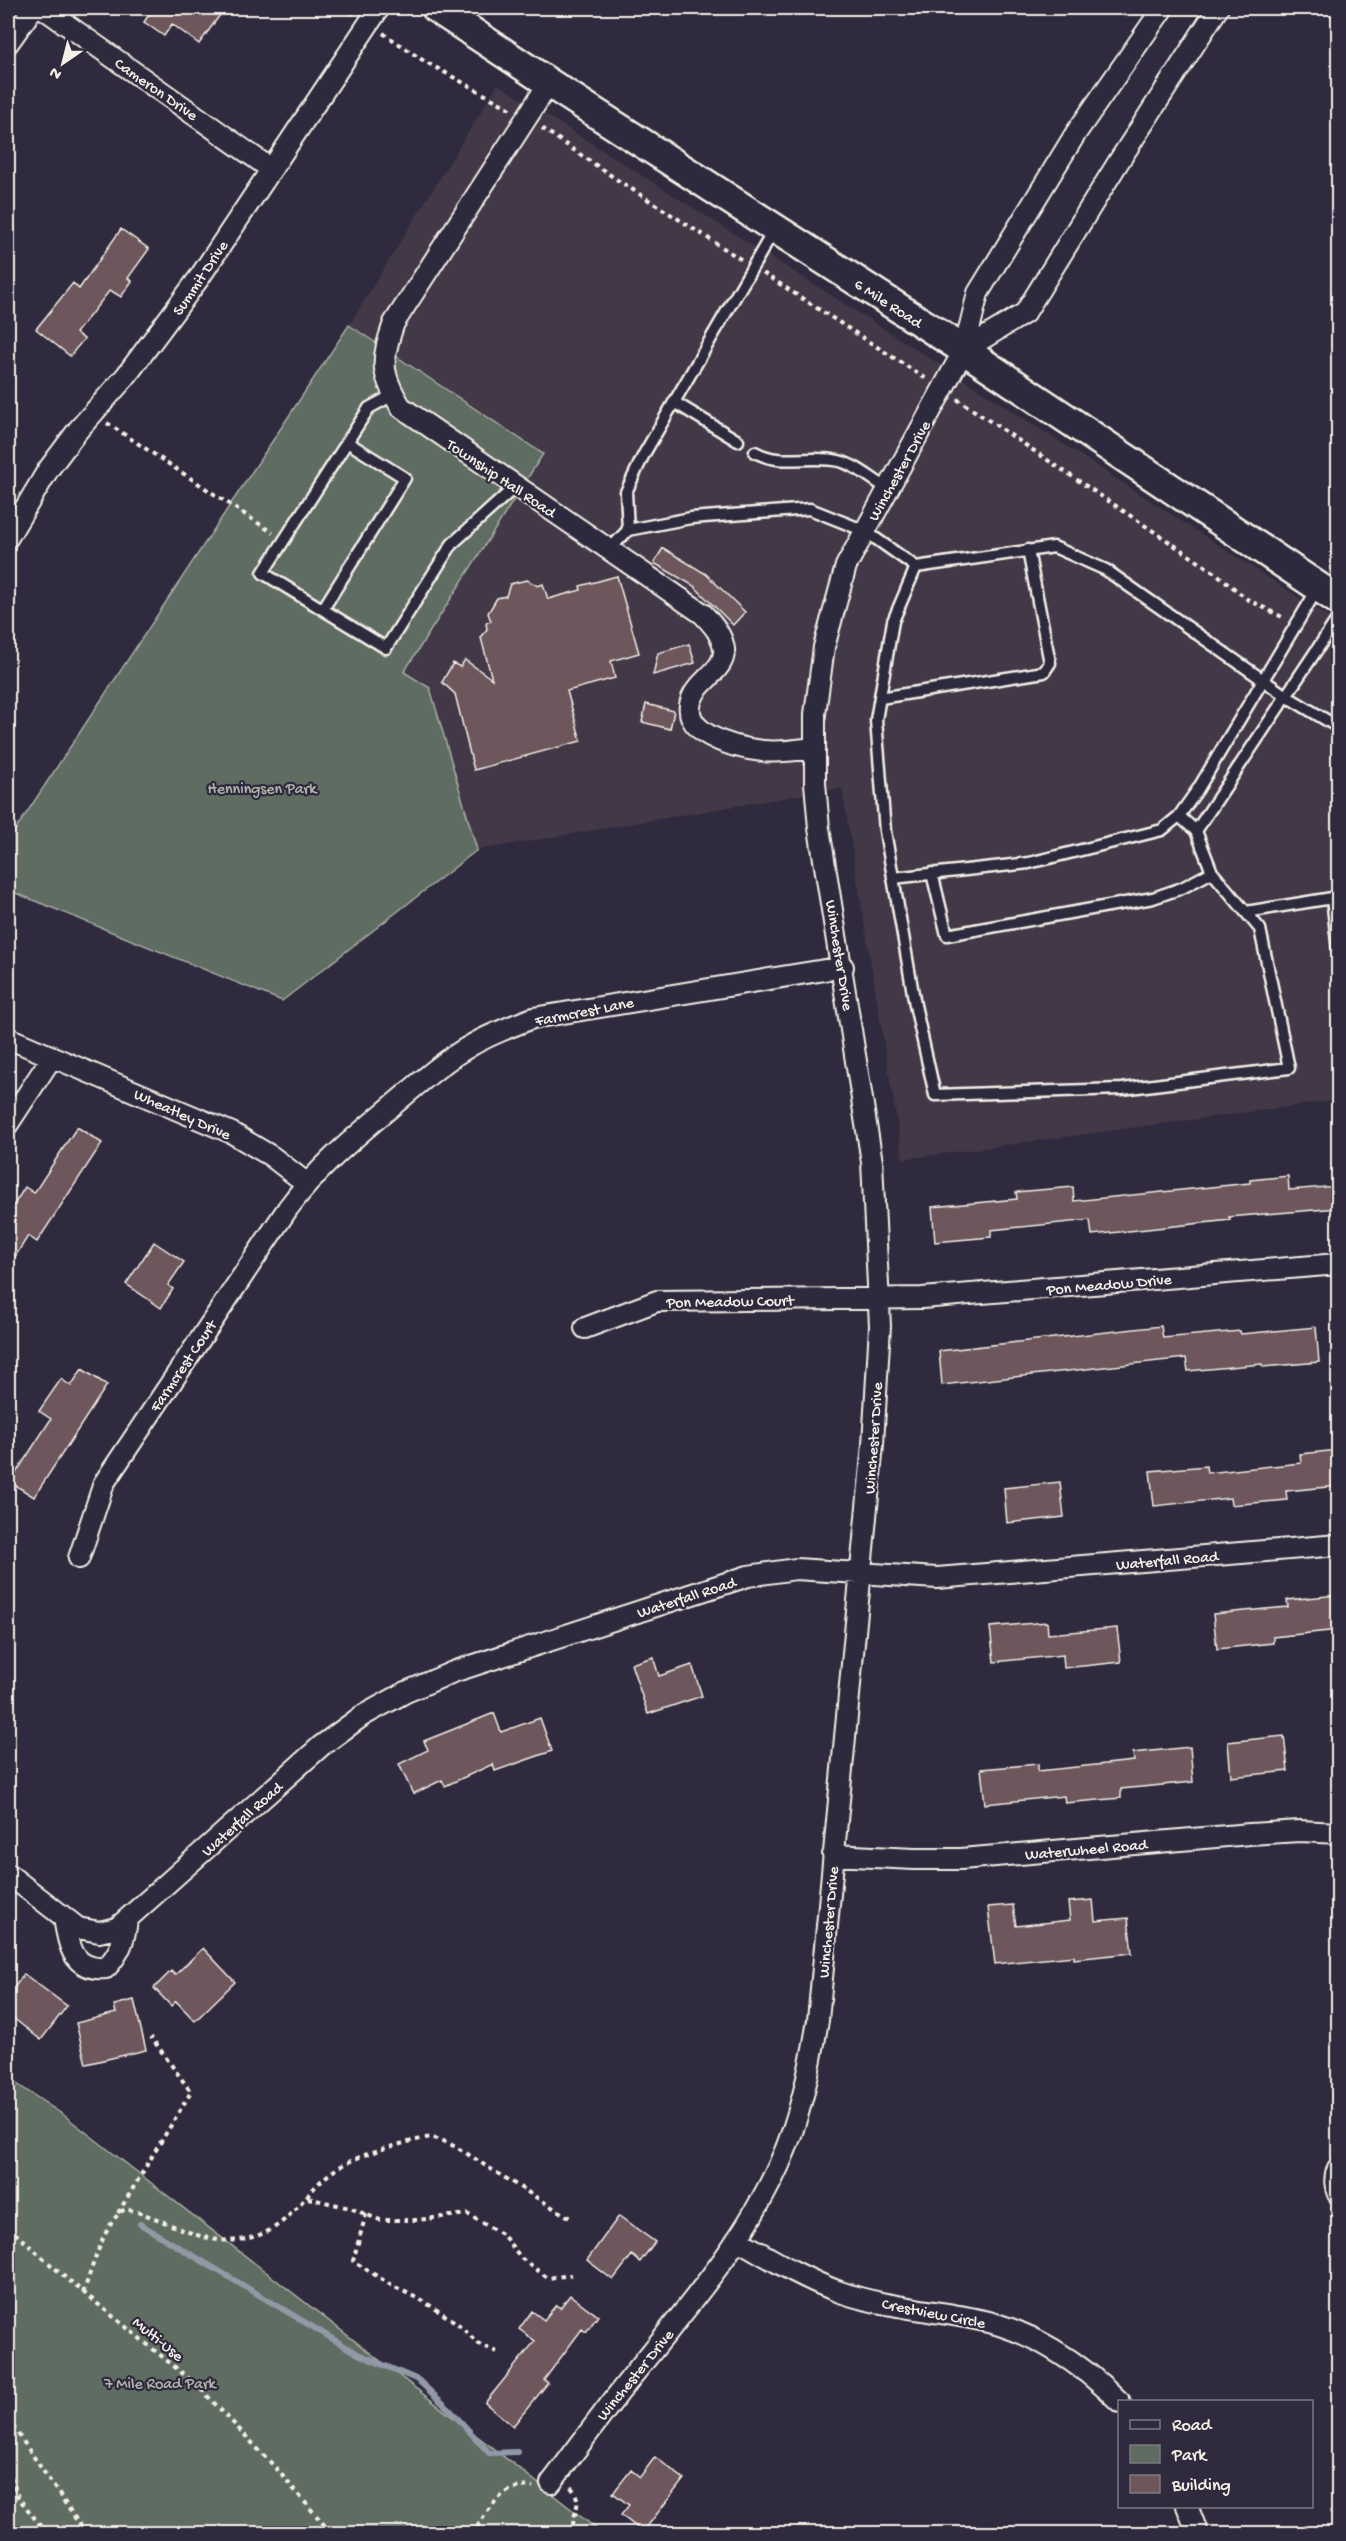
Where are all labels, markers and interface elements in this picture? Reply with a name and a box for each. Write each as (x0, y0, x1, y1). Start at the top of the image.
north arrow (33, 33, 93, 93)
street label: Cameron Drive (110, 55, 201, 127)
text: N (46, 61, 66, 83)
street label: Summit Drive (170, 237, 234, 320)
street label: 6 Mile Road (850, 276, 926, 335)
street label: Winchester Drive (866, 417, 937, 525)
street label: Township Hall Road (441, 436, 560, 524)
park label: Henningsen Park (208, 781, 318, 800)
street label: Winchester Drive (819, 899, 856, 1013)
street label: Farmcrest Lane (533, 994, 636, 1033)
street label: Wheatley Drive (130, 1086, 234, 1146)
street label: Pon Meadow Drive (1045, 1271, 1173, 1302)
street label: Pon Meadow Court (665, 1293, 795, 1314)
street label: Farmcrest Court (147, 1316, 223, 1417)
street label: Winchester Drive (862, 1381, 889, 1495)
street label: Waterfall Road (1115, 1548, 1221, 1576)
street label: Waterfall Road (635, 1574, 740, 1624)
street label: Waterfall Road (199, 1778, 289, 1862)
street label: Waterwheel Road (1024, 1837, 1150, 1866)
street label: Winchester Drive (816, 1865, 845, 1979)
street label: Crestview Circle (880, 2296, 987, 2335)
street label: Multi-Use (127, 2314, 187, 2368)
street label: Winchester Drive (594, 2326, 680, 2426)
park label: 7 Mile Road Park (103, 2376, 218, 2395)
legend (1118, 2400, 1313, 2508)
text: Road (1172, 2416, 1213, 2437)
text: Park (1171, 2446, 1208, 2467)
text: Building (1171, 2476, 1231, 2497)

